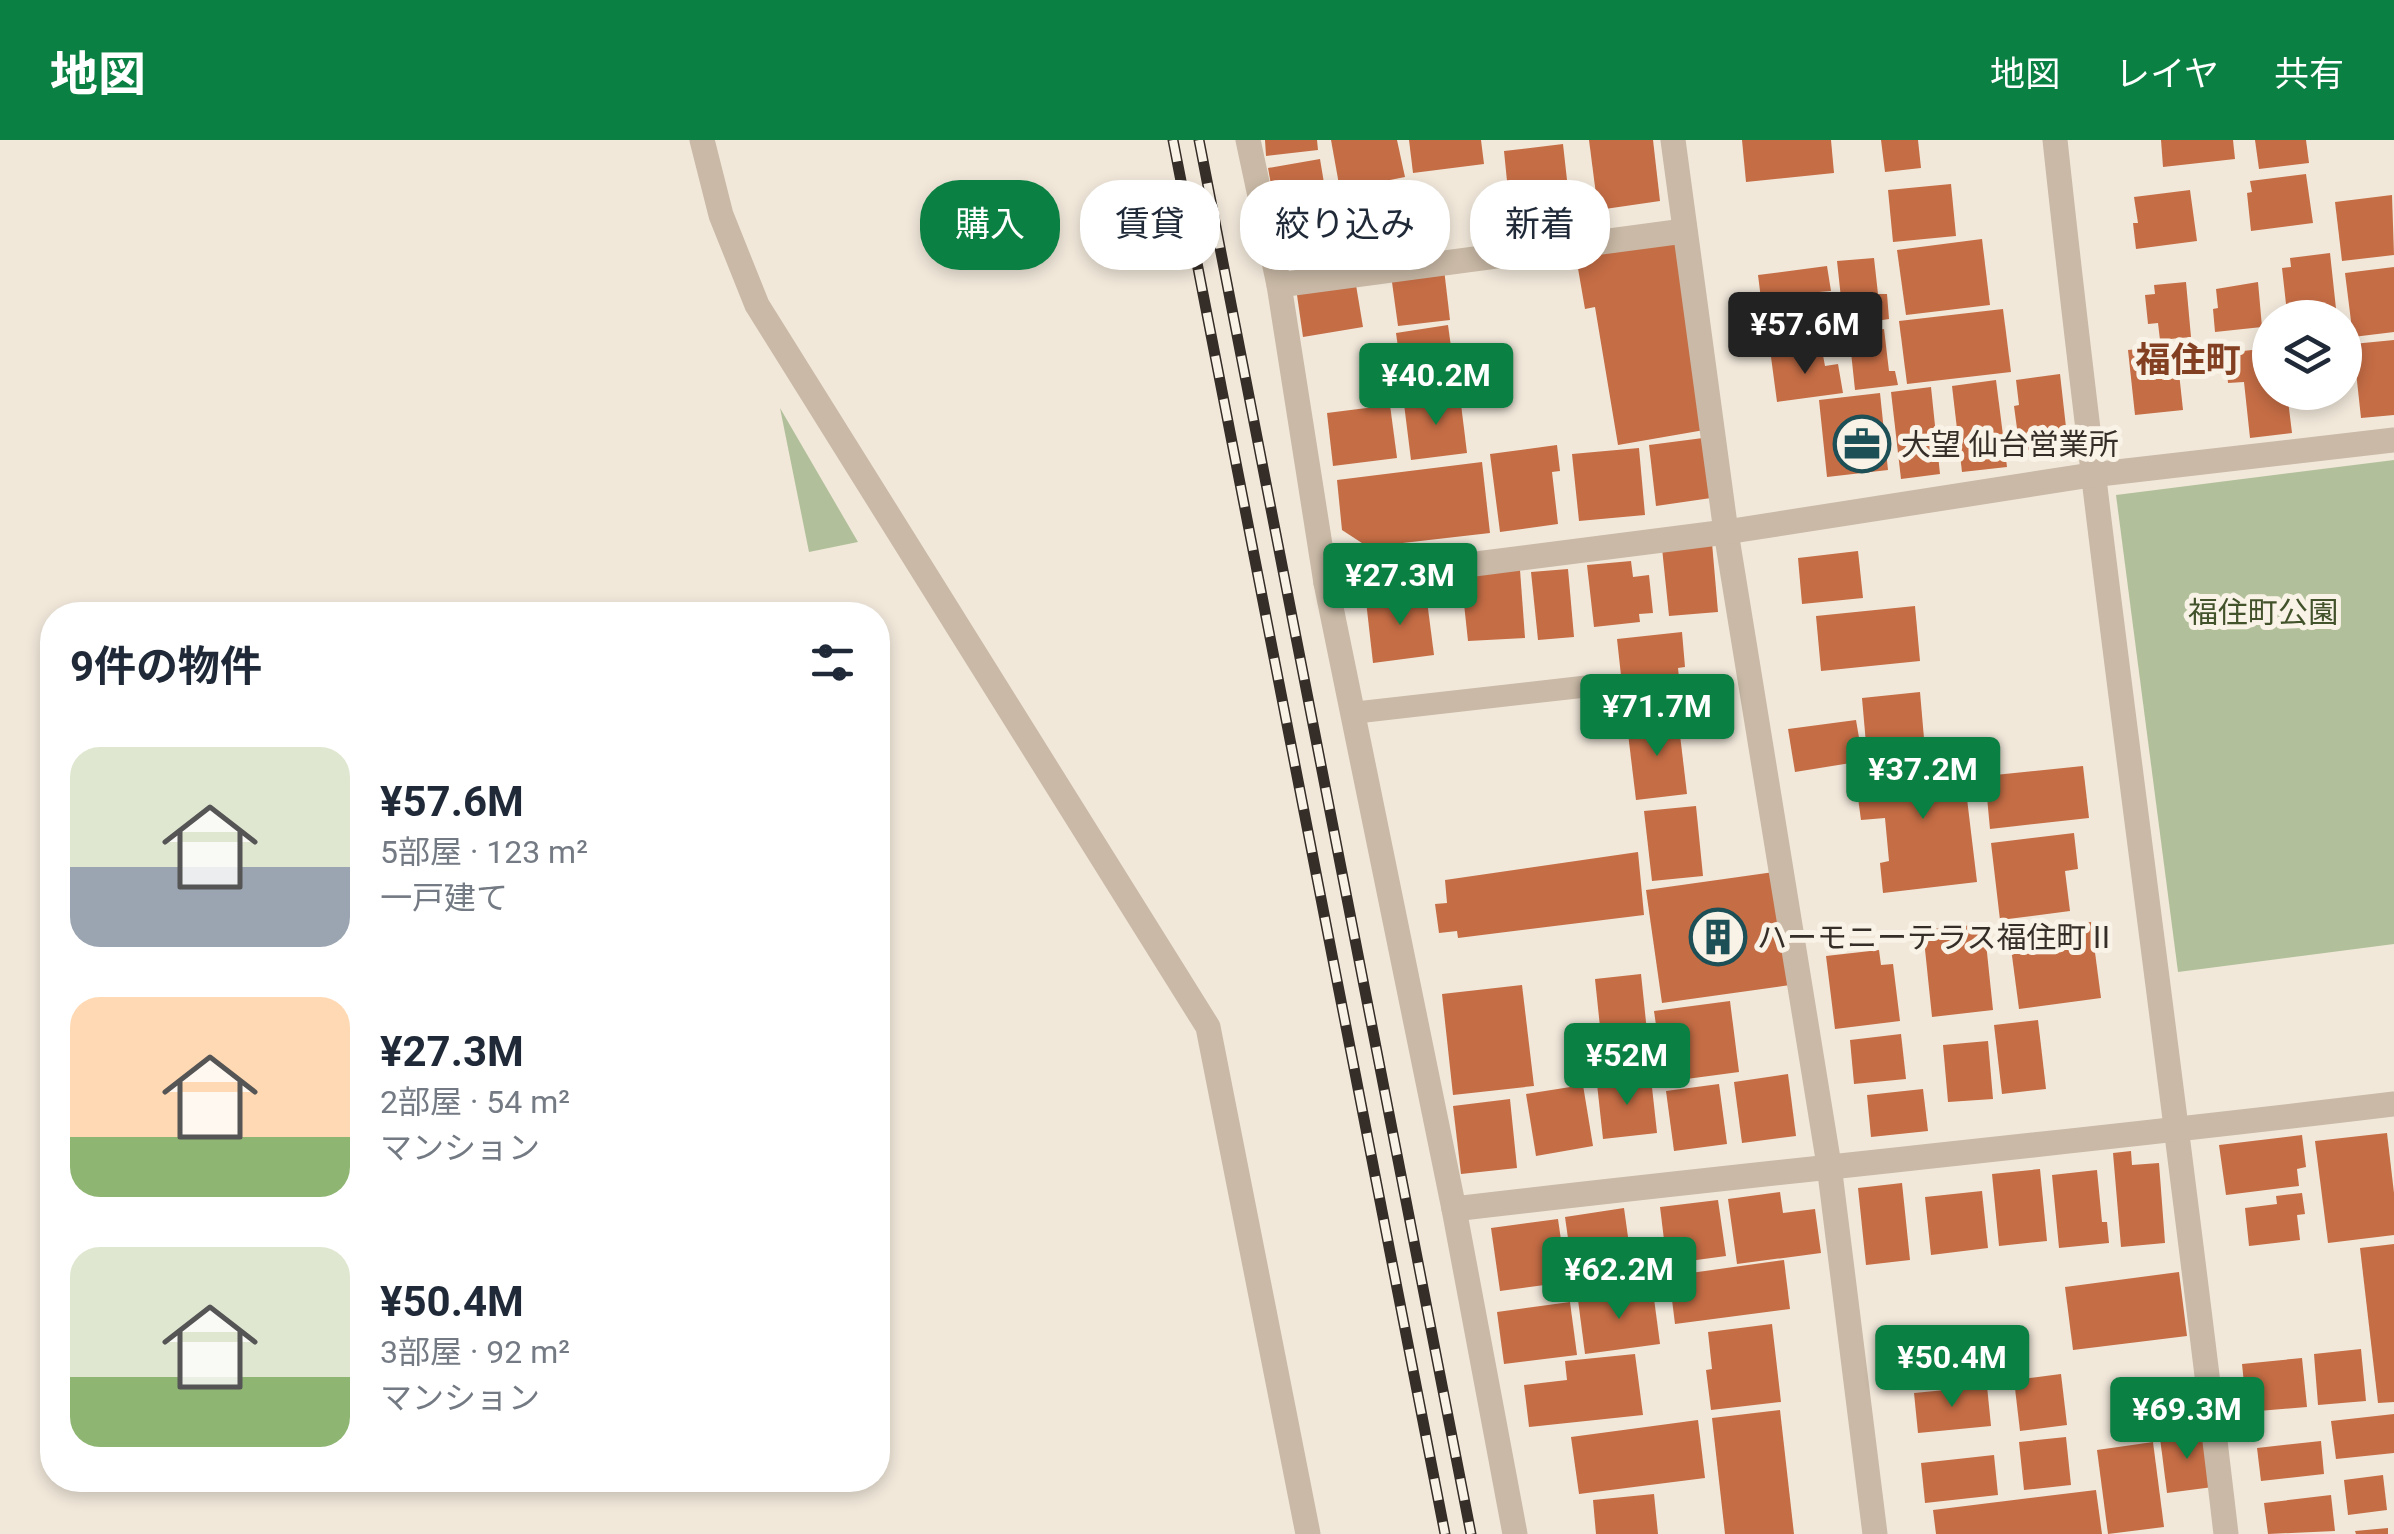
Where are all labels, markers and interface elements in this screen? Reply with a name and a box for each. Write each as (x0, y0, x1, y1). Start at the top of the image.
text: 地図 (50, 46, 146, 103)
text: 地図 (1990, 54, 2060, 95)
text: レイヤ (2115, 54, 2219, 95)
text: 共有 (2274, 54, 2344, 95)
chip: 購入 (920, 180, 1060, 270)
chip: 賃貸 (1080, 180, 1220, 270)
chip: 絞り込み (1240, 180, 1450, 270)
chip: 新着 (1470, 180, 1610, 270)
pin: ¥57.6M (1724, 292, 1886, 377)
map controls (2252, 300, 2362, 410)
button: layers (2252, 300, 2362, 410)
text: ¥57.6M (1750, 305, 1860, 343)
district label: 福住町 (2135, 340, 2241, 381)
pin: ¥40.2M (1355, 343, 1517, 428)
text: ¥40.2M (1381, 356, 1491, 394)
office icon: 大望 仙台営業所 (1832, 414, 1892, 474)
place label: 大望 仙台営業所 (1901, 427, 2118, 462)
pin: ¥27.3M (1319, 543, 1481, 628)
text: ¥27.3M (1345, 556, 1455, 594)
park label: 福住町公園 (2188, 595, 2338, 630)
icon: filters (805, 635, 860, 690)
text: 9件の物件 (70, 642, 262, 691)
pin: ¥71.7M (1576, 674, 1738, 759)
text: ¥71.7M (1602, 687, 1712, 725)
pin: ¥37.2M (1842, 737, 2004, 822)
text: ¥37.2M (1868, 750, 1978, 788)
text: ¥57.6M (380, 777, 524, 826)
icon: home (150, 787, 270, 907)
text: 5部屋 · 123 m² (380, 833, 588, 871)
text: 一戸建て (380, 879, 508, 917)
building icon: ハーモニーテラス福住町Ⅱ (1688, 907, 1748, 967)
place label: ハーモニーテラス福住町Ⅱ (1757, 920, 2116, 955)
pin: ¥52M (1568, 1023, 1686, 1108)
text: ¥27.3M (380, 1027, 524, 1076)
text: ¥52M (1586, 1036, 1668, 1074)
icon: home (150, 1037, 270, 1157)
text: 2部屋 · 54 m² (380, 1083, 570, 1121)
text: マンション (380, 1129, 540, 1167)
pin: ¥62.2M (1538, 1237, 1700, 1322)
text: ¥62.2M (1564, 1250, 1674, 1288)
text: ¥50.4M (380, 1277, 524, 1326)
icon: home (150, 1287, 270, 1407)
pin: ¥50.4M (1871, 1325, 2033, 1410)
text: 3部屋 · 92 m² (380, 1333, 570, 1371)
text: ¥50.4M (1897, 1338, 2007, 1376)
pin: ¥69.3M (2106, 1377, 2268, 1462)
text: マンション (380, 1379, 540, 1417)
text: ¥69.3M (2132, 1390, 2242, 1428)

